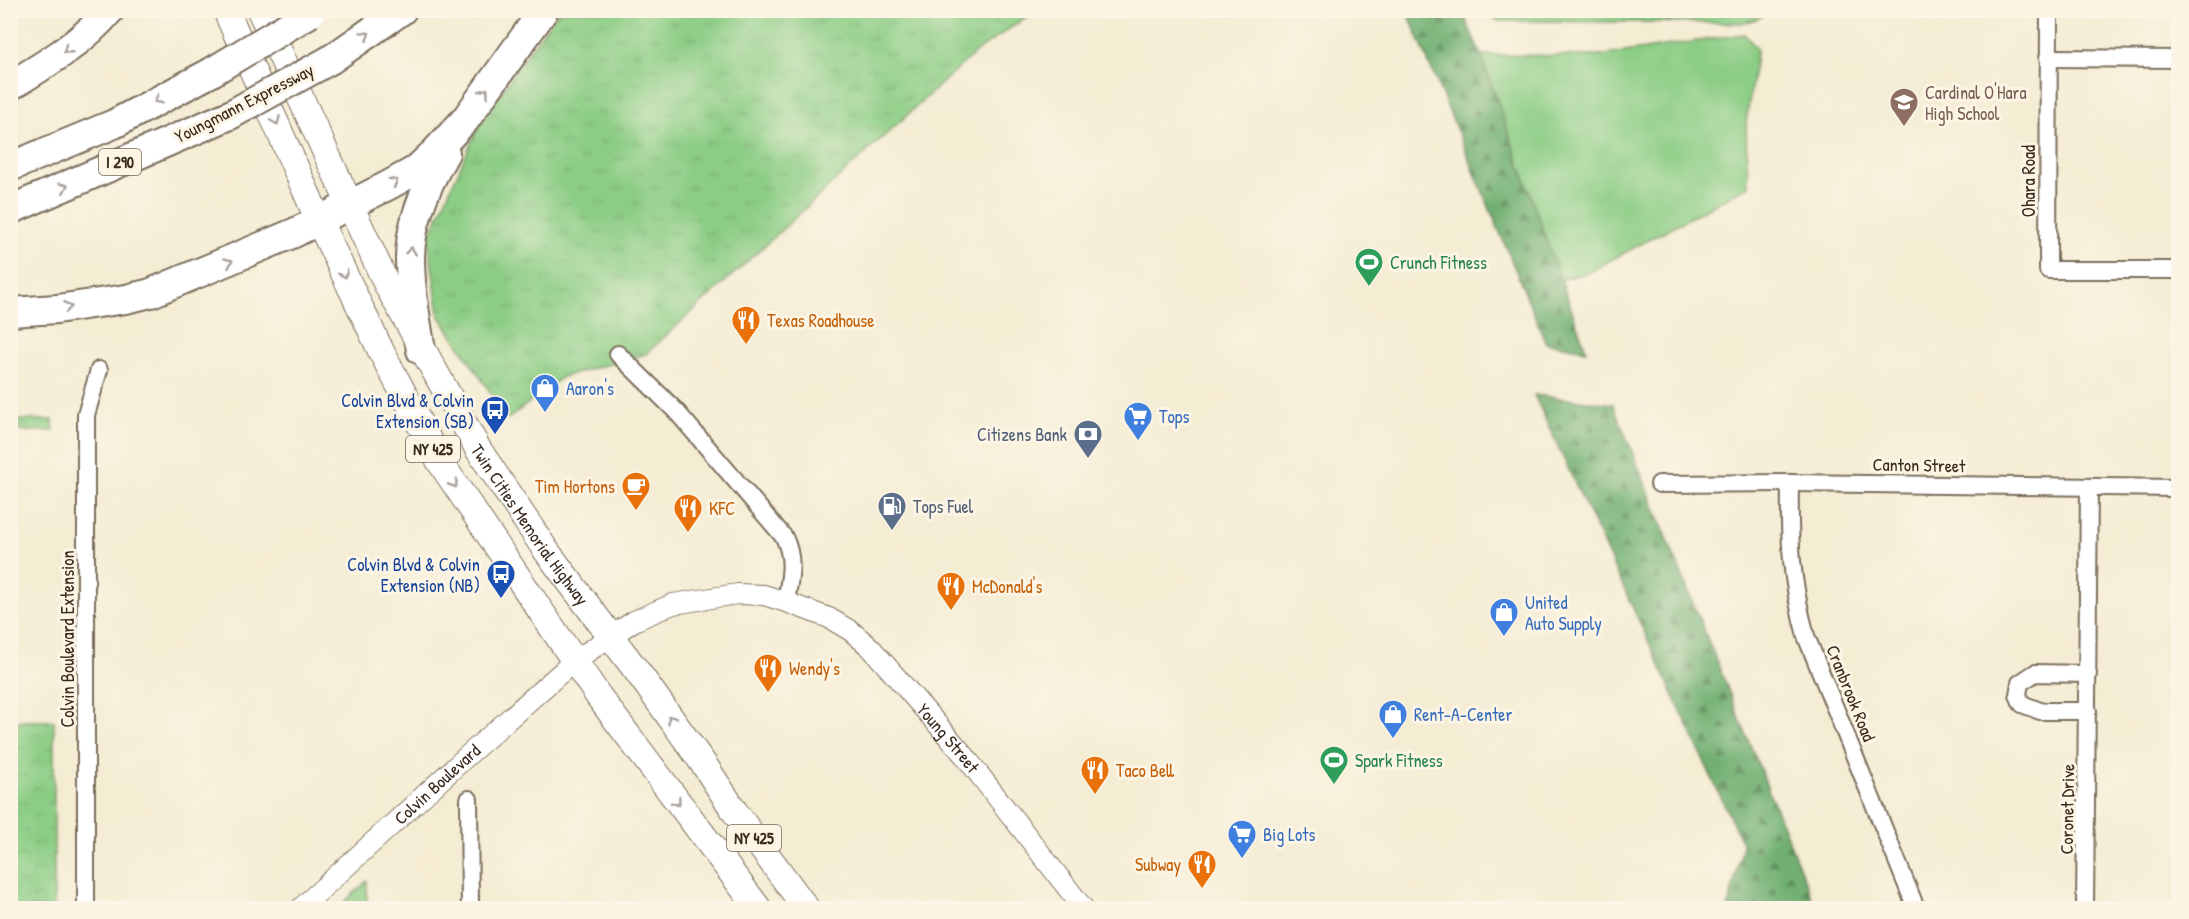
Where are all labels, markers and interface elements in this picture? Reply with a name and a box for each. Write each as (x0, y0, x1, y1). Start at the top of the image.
one-way arrow (360, 32, 371, 43)
one-way arrow (62, 42, 73, 53)
street label: Youngmann Expressway (170, 57, 318, 149)
place label: Cardinal O'Hara High School (1925, 80, 2026, 126)
school or university icon: Cardinal O'Hara High School (1888, 86, 1920, 128)
one-way arrow (478, 88, 489, 99)
one-way arrow (154, 93, 164, 104)
one-way arrow (269, 115, 281, 126)
street label: Ohara Road (2016, 145, 2041, 217)
road number: I 290 (99, 149, 141, 175)
one-way arrow (388, 178, 398, 189)
one-way arrow (58, 182, 69, 194)
one-way arrow (404, 246, 417, 255)
sports icon: Crunch Fitness (1353, 246, 1385, 288)
place label: Crunch Fitness (1390, 250, 1487, 275)
one-way arrow (222, 257, 233, 269)
one-way arrow (337, 267, 349, 278)
one-way arrow (64, 302, 73, 314)
restaurant icon: Texas Roadhouse (730, 304, 762, 346)
place label: Texas Roadhouse (767, 308, 874, 333)
shop icon: Aaron's (529, 372, 561, 414)
place label: Aaron's (566, 376, 614, 401)
place label: Colvin Blvd & Colvin Extension (SB) (341, 388, 474, 434)
bus stop icon: Colvin Blvd & Colvin Extension (SB) (479, 394, 511, 436)
supermarket icon: Tops (1122, 400, 1154, 442)
place label: Tops (1159, 404, 1189, 429)
bank icon: Citizens Bank (1072, 418, 1104, 460)
place label: Citizens Bank (977, 422, 1068, 447)
road number: NY 425 (406, 436, 460, 462)
street label: Twin Cities Memorial Highway (465, 439, 595, 610)
street label: Canton Street (1872, 452, 1966, 478)
cafe icon: Tim Hortons (620, 470, 652, 512)
place label: Tim Hortons (535, 474, 615, 499)
one-way arrow (447, 477, 458, 488)
fuel station icon: Tops Fuel (876, 490, 908, 532)
restaurant icon: KFC (672, 492, 704, 534)
place label: Tops Fuel (913, 494, 974, 519)
place label: KFC (709, 496, 735, 521)
street label: Colvin Boulevard Extension (55, 550, 80, 728)
place label: Colvin Blvd & Colvin Extension (NB) (347, 552, 480, 598)
bus stop icon: Colvin Blvd & Colvin Extension (NB) (485, 558, 517, 600)
restaurant icon: McDonald's (935, 570, 967, 612)
place label: McDonald's (972, 574, 1042, 599)
place label: United Auto Supply (1525, 590, 1602, 636)
shop icon: United Auto Supply (1488, 596, 1520, 638)
street label: Cranbrook Road (1820, 641, 1882, 745)
restaurant icon: Wendy's (752, 652, 784, 694)
place label: Wendy's (789, 656, 840, 681)
street label: Young Street (912, 697, 986, 778)
shop icon: Rent-A-Center (1377, 698, 1409, 740)
place label: Rent-A-Center (1414, 702, 1513, 727)
one-way arrow (667, 714, 678, 725)
street label: Colvin Boulevard (388, 738, 485, 830)
sports icon: Spark Fitness (1318, 744, 1350, 786)
place label: Spark Fitness (1355, 748, 1443, 773)
restaurant icon: Taco Bell (1079, 754, 1111, 796)
place label: Taco Bell (1116, 758, 1174, 783)
street label: Coronet Drive (2054, 763, 2080, 855)
one-way arrow (670, 795, 681, 806)
supermarket icon: Big Lots (1226, 818, 1258, 860)
place label: Big Lots (1263, 822, 1315, 847)
road number: NY 425 (727, 825, 781, 851)
restaurant icon: Subway (1186, 848, 1218, 890)
place label: Subway (1135, 852, 1181, 877)

